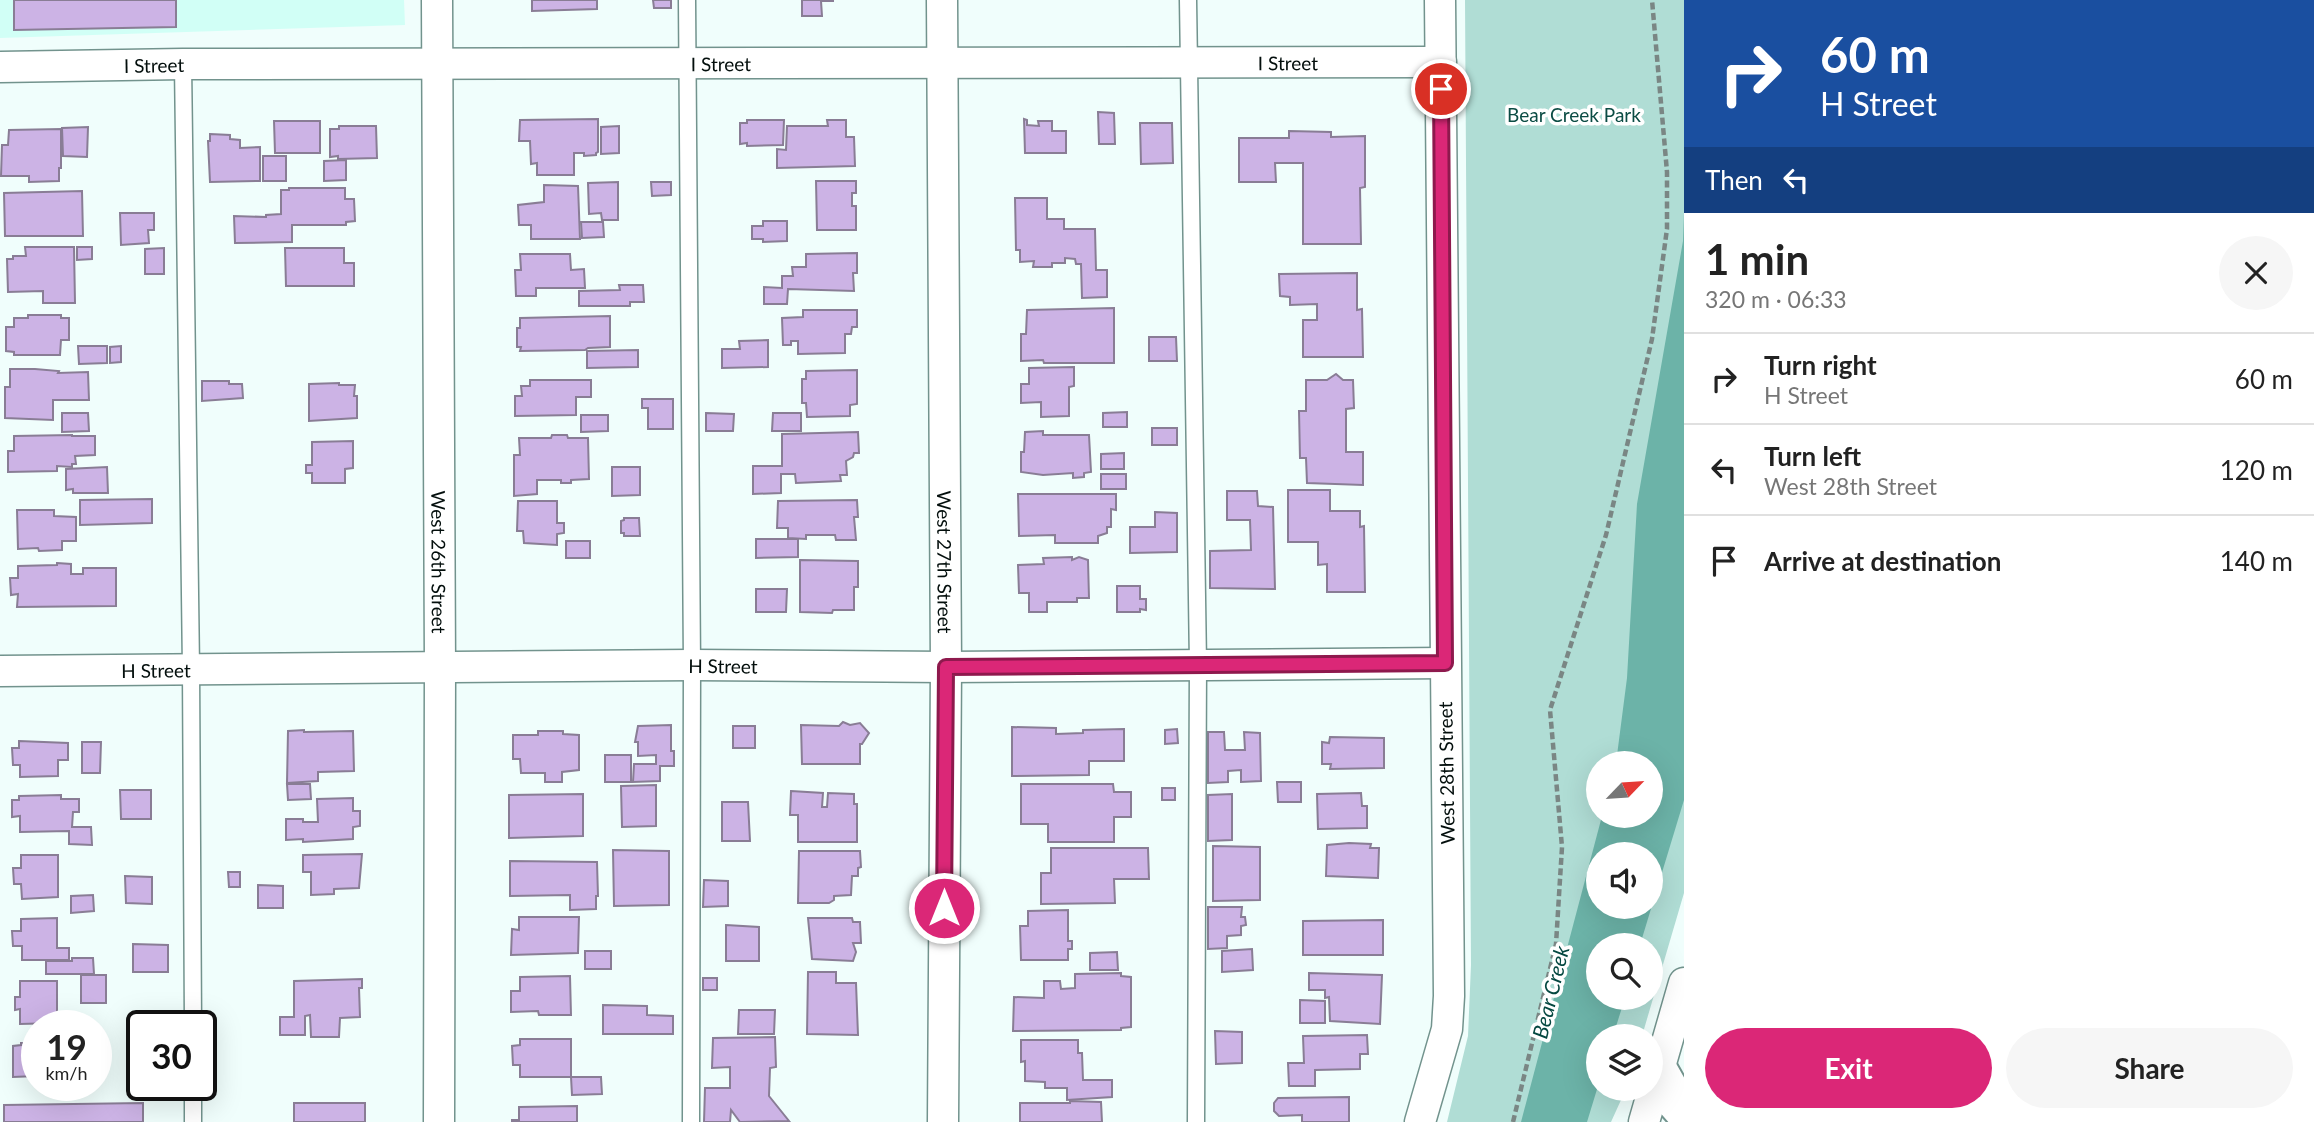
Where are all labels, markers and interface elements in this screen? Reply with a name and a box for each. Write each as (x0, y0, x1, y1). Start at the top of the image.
text: 60 m (1820, 25, 1930, 83)
icon: right (1705, 28, 1796, 119)
street label: I Street (1258, 51, 1318, 74)
street label: I Street (124, 52, 184, 76)
street label: I Street (691, 52, 751, 75)
pin (1411, 59, 1471, 119)
icon: arrive (1422, 70, 1460, 108)
text: H Street (1820, 84, 1937, 123)
park label: Bear Creek Park (1507, 103, 1641, 126)
icon: left (1777, 161, 1815, 199)
text: Then (1705, 164, 1763, 196)
text: 1 min (1705, 234, 1809, 284)
button: close (2219, 236, 2293, 310)
text: 320 m · 06:33 (1705, 285, 1847, 313)
text: Turn right (1764, 349, 1877, 381)
icon: right (1705, 360, 1743, 398)
text: 60 m (2235, 363, 2293, 395)
text: H Street (1764, 381, 1848, 409)
text: Turn left (1764, 440, 1861, 472)
icon: left (1705, 451, 1743, 489)
text: 120 m (2220, 454, 2293, 486)
text: West 28th Street (1764, 472, 1937, 500)
street label: West 26th Street (428, 490, 451, 634)
street label: West 27th Street (933, 490, 957, 634)
icon: arrive (1705, 542, 1743, 580)
text: Arrive at destination (1764, 545, 2001, 577)
text: 140 m (2220, 545, 2293, 577)
street label: H Street (688, 653, 758, 677)
street label: H Street (121, 658, 191, 681)
street label: West 28th Street (1433, 701, 1459, 845)
north arrow (1586, 751, 1662, 828)
map controls (1586, 751, 1663, 1101)
button: sound (1586, 842, 1663, 919)
position arrow (907, 871, 981, 945)
button: search (1586, 933, 1663, 1010)
water label: Bear Creek (1526, 942, 1574, 1041)
speed limit sign: 30 (126, 1010, 217, 1101)
button: layers (1586, 1024, 1663, 1101)
text: 19 (46, 1025, 87, 1067)
button: Exit (1705, 1028, 1992, 1108)
button: Share (2006, 1028, 2293, 1108)
text: km/h (45, 1062, 88, 1084)

